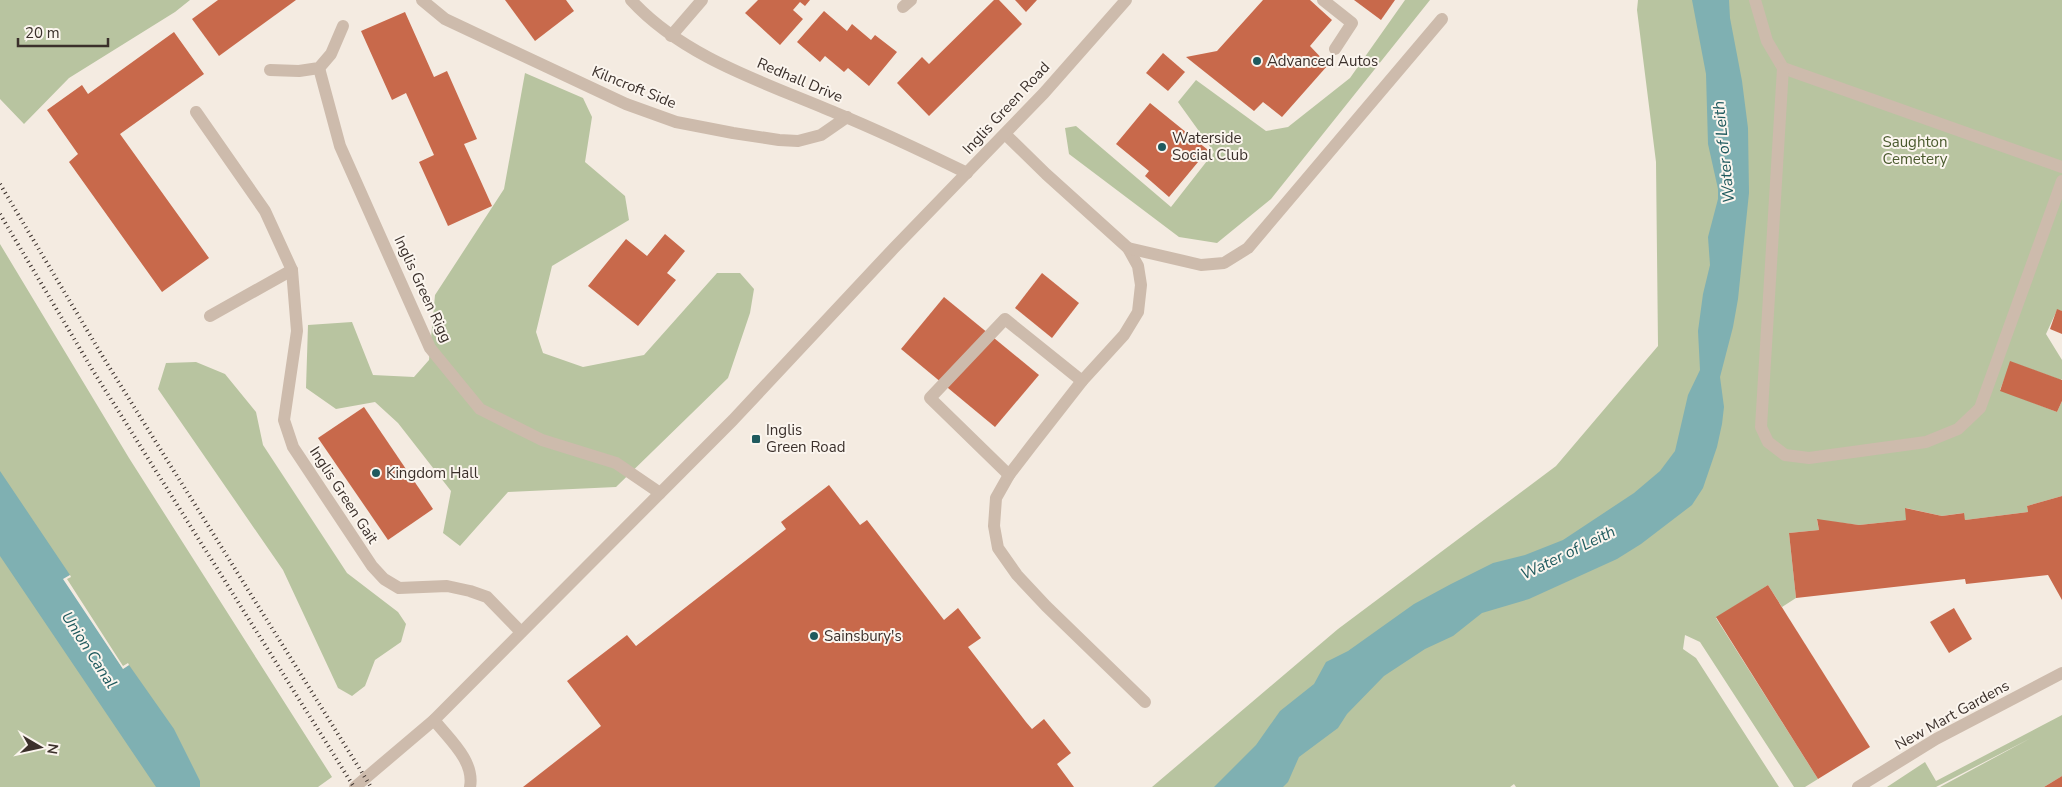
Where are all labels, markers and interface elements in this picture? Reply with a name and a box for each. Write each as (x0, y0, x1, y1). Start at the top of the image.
scale bar (18, 15, 108, 47)
text: 20 m (25, 23, 60, 43)
place label: Advanced Autos (1267, 51, 1378, 71)
street label: Redhall Drive (754, 53, 846, 107)
marker: Advanced Autos (1251, 55, 1263, 67)
street label: Inglis Green Road (958, 57, 1054, 159)
street label: Kilncroft Side (589, 61, 679, 113)
water label: Water of Leith (1708, 100, 1740, 204)
place label: Waterside Social Club (1172, 128, 1248, 165)
park label: Saughton Cemetery (1882, 132, 1948, 169)
marker: Waterside Social Club (1156, 141, 1168, 153)
street label: Inglis Green Rigg (389, 232, 457, 346)
place label: Inglis Green Road (766, 420, 845, 457)
marker: Inglis Green Road (750, 433, 762, 445)
street label: Inglis Green Gait (305, 442, 383, 548)
place label: Kingdom Hall (386, 463, 479, 483)
marker: Kingdom Hall (370, 467, 382, 479)
water label: Water of Leith (1517, 521, 1619, 585)
water label: Union Canal (56, 607, 122, 693)
place label: Sainsbury's (824, 626, 902, 646)
marker: Sainsbury's (808, 630, 820, 642)
street label: New Mart Gardens (1891, 675, 2013, 755)
north arrow (15, 722, 65, 772)
text: N (42, 742, 63, 756)

